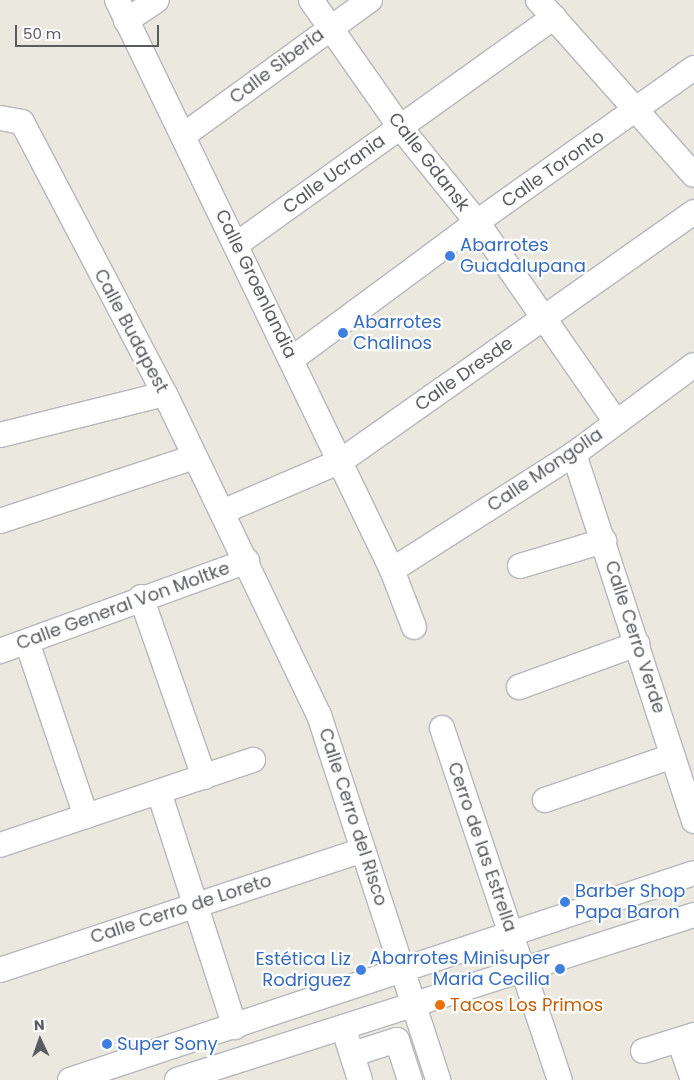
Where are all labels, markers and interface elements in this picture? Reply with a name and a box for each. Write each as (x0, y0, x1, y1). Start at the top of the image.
scale bar (18, 15, 161, 47)
text: 50 m (23, 23, 61, 44)
street label: Calle Siberia (226, 24, 328, 108)
street label: Calle Gdansk (384, 108, 474, 216)
street label: Calle Toronto (498, 126, 608, 212)
street label: Calle Ucrania (279, 130, 389, 218)
street label: Calle Groenlandia (211, 206, 301, 362)
place label: Abarrotes Guadalupana (460, 235, 586, 278)
marker: Abarrotes Guadalupana (444, 250, 456, 262)
street label: Calle Budapest (89, 265, 173, 397)
place label: Abarrotes Chalinos (353, 312, 442, 354)
marker: Abarrotes Chalinos (337, 327, 349, 339)
street label: Calle Dresde (411, 332, 517, 416)
street label: Calle Mongolia (483, 424, 607, 516)
street label: Calle General Von Moltke (13, 557, 233, 655)
street label: Calle Cerro Verde (600, 558, 670, 716)
street label: Calle Cerro del Risco (314, 725, 392, 909)
street label: Cerro de las Estrella (443, 759, 521, 935)
street label: Calle Cerro de Loreto (88, 870, 274, 948)
place label: Barber Shop Papa Baron (575, 881, 686, 924)
marker: Barber Shop Papa Baron (559, 896, 571, 908)
place label: Abarrotes Minisuper Maria Cecilia (370, 948, 550, 991)
place label: Estética Liz Rodriguez (255, 949, 351, 992)
marker: Abarrotes Minisuper Maria Cecilia (554, 963, 566, 975)
marker: Estética Liz Rodriguez (355, 964, 367, 976)
place label: Tacos Los Primos (450, 994, 603, 1016)
marker: Tacos Los Primos (434, 999, 446, 1011)
north arrow (15, 1015, 65, 1065)
text: N (33, 1015, 45, 1035)
place label: Super Sony (117, 1033, 218, 1055)
marker: Super Sony (101, 1038, 113, 1050)

